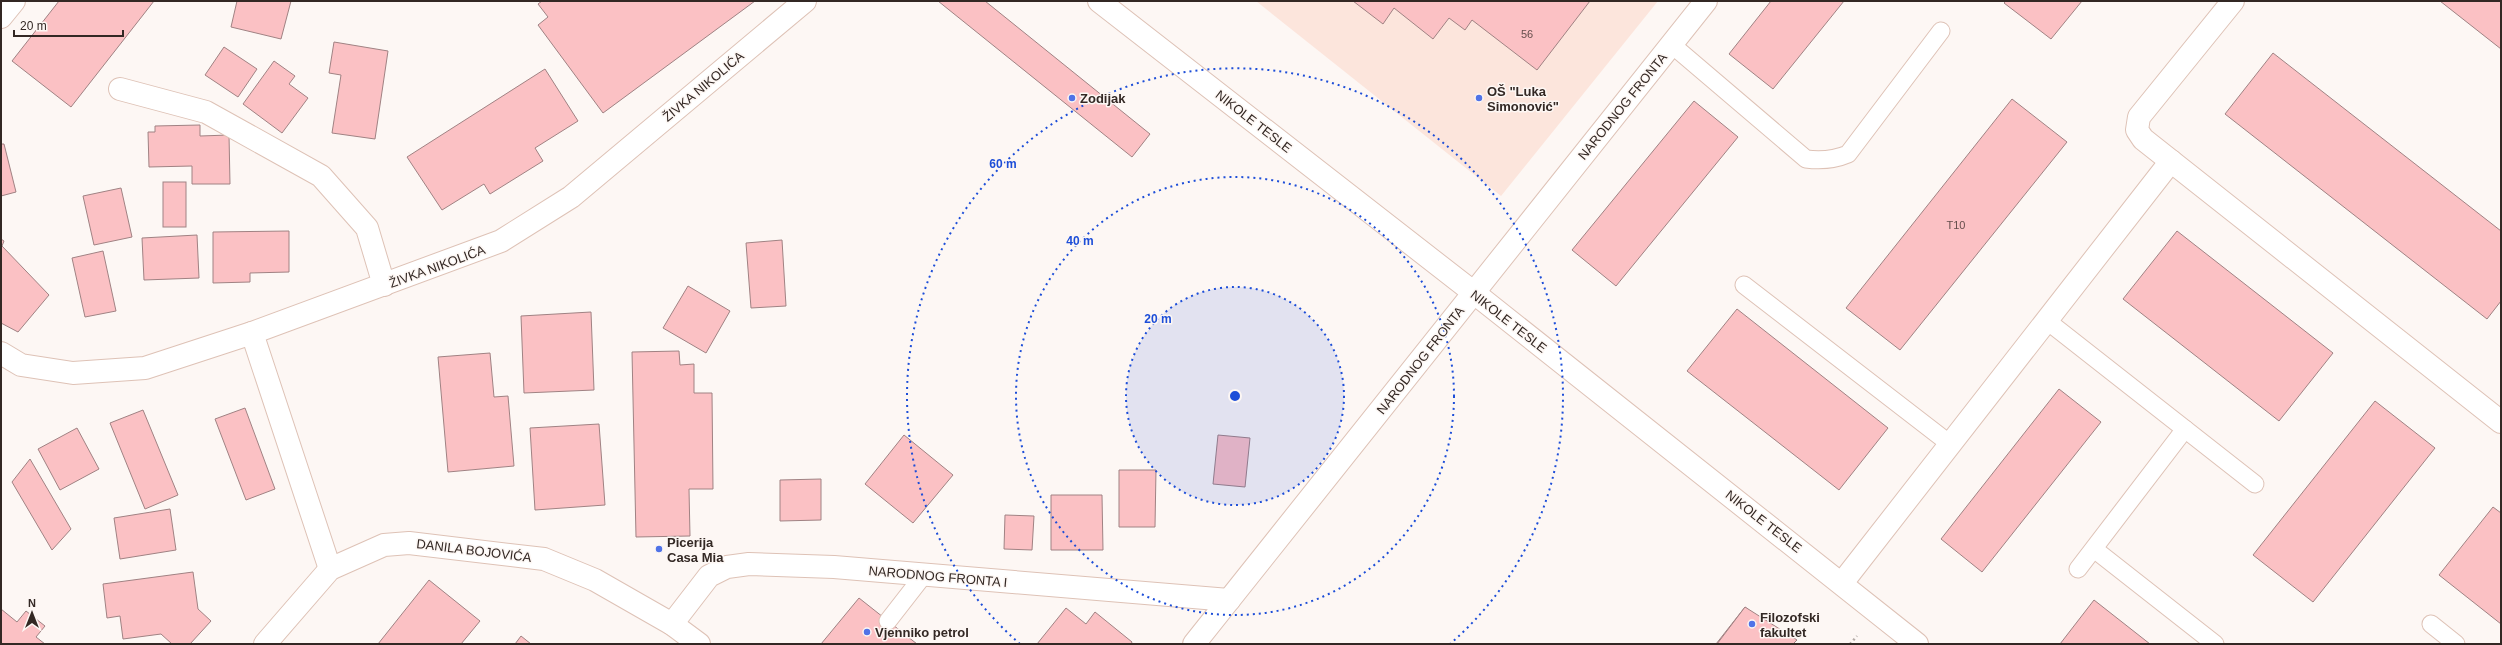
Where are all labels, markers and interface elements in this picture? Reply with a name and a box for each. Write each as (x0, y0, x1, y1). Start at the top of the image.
scale bar (14, 12, 123, 38)
text: 20 m (20, 19, 47, 33)
house number: 56 (1521, 28, 1533, 40)
street label: ŽIVKA NIKOLIĆA (660, 48, 747, 125)
street label: NARODNOG FRONTA (1575, 50, 1670, 163)
place label: OŠ "Luka Simonović" (1487, 84, 1559, 114)
street label: NIKOLE TESLE (1213, 87, 1295, 156)
place label: Zodijak (1080, 91, 1126, 106)
marker: Zodijak (1067, 93, 1077, 103)
marker: OŠ "Luka Simonović" (1474, 93, 1484, 103)
text: 60 m (989, 157, 1017, 171)
house number: T10 (1947, 219, 1965, 231)
text: 40 m (1066, 234, 1094, 248)
street label: ŽIVKA NIKOLIĆA (387, 242, 488, 291)
street label: NIKOLE TESLE (1468, 287, 1550, 356)
street label: NARODNOG FRONTA (1374, 303, 1467, 417)
text: 20 m (1144, 312, 1172, 326)
centre of rings (1228, 389, 1242, 403)
street label: NIKOLE TESLE (1723, 487, 1805, 556)
place label: Picerija Casa Mia (667, 535, 724, 565)
street label: DANILA BOJOVIĆA (416, 536, 533, 565)
marker: Picerija Casa Mia (654, 544, 664, 554)
street label: NARODNOG FRONTA I (868, 563, 1008, 590)
north arrow (12, 593, 52, 633)
text: N (28, 597, 36, 609)
place label: Filozofski fakultet (1760, 610, 1820, 640)
marker: Filozofski fakultet (1747, 619, 1757, 629)
place label: Vjenniko petrol (875, 625, 969, 640)
marker: Vjenniko petrol (862, 627, 872, 637)

